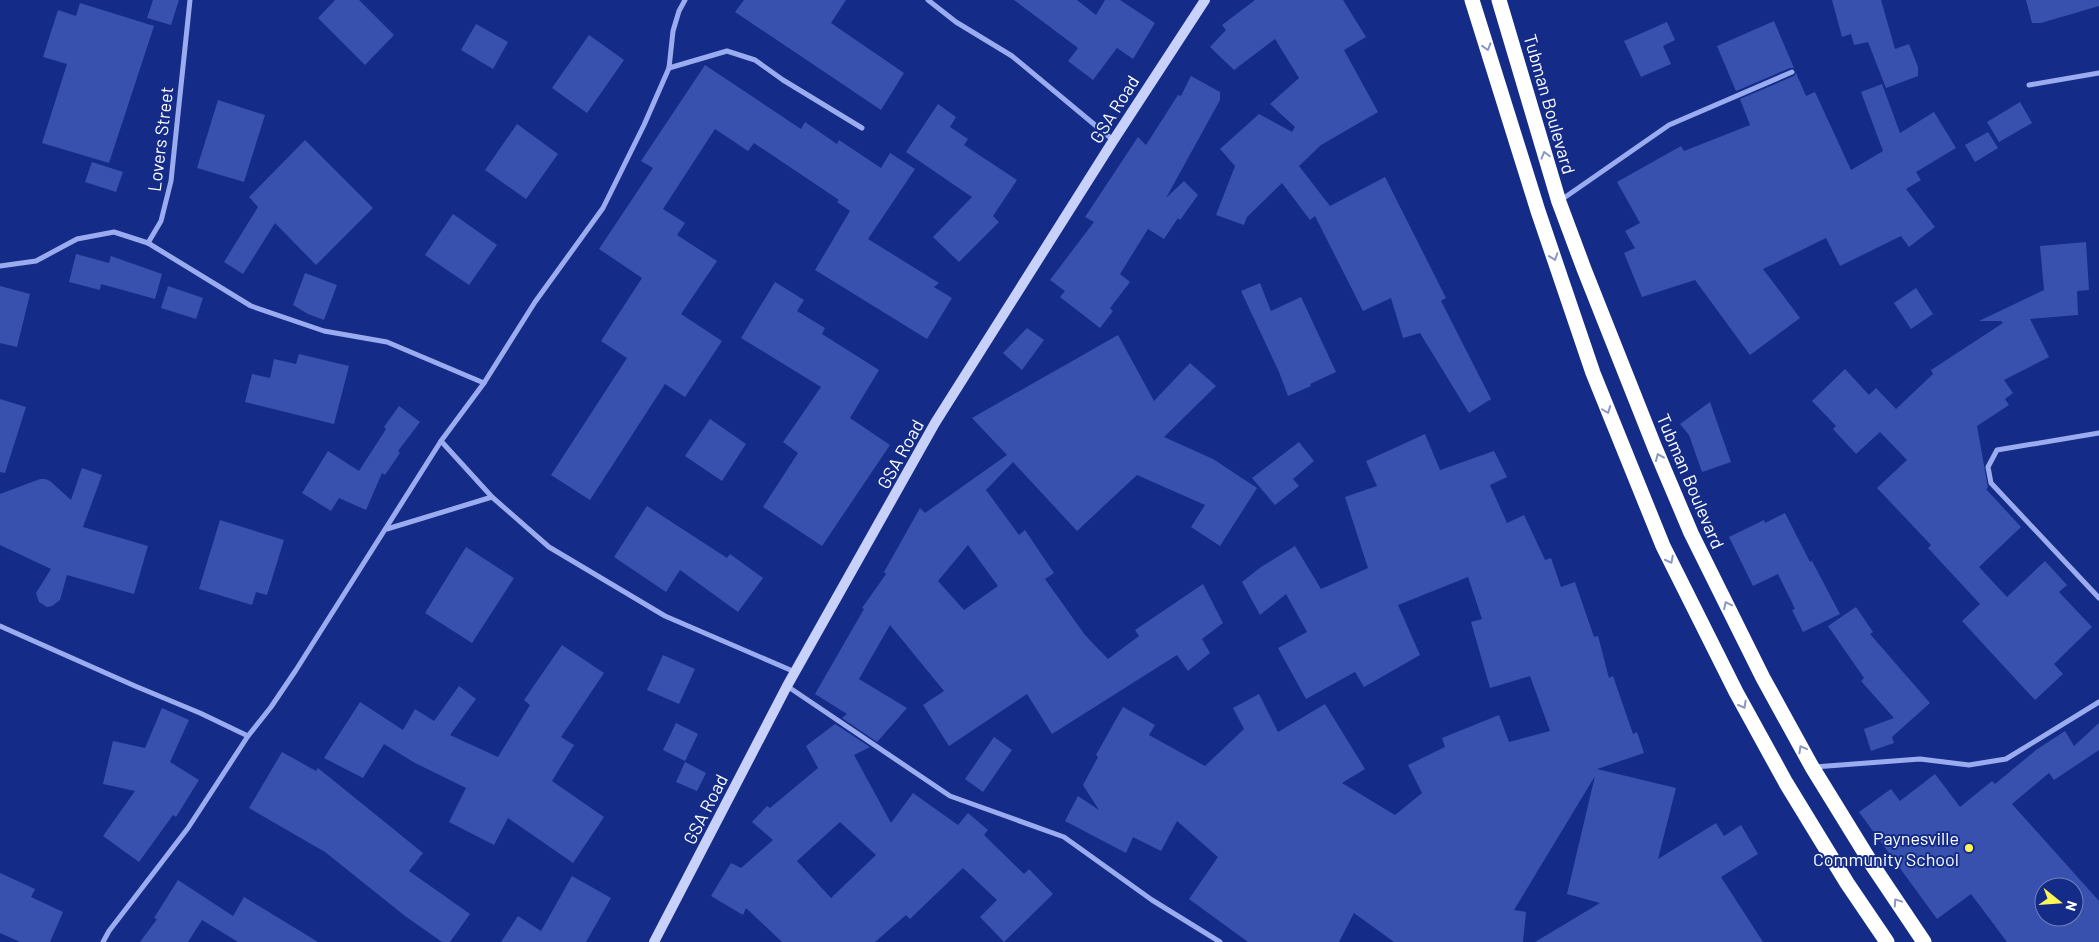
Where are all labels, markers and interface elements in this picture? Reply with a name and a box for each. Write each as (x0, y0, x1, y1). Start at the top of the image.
street label: Tubman Boulevard (1520, 32, 1580, 176)
one-way arrow (1481, 42, 1491, 50)
street label: GSA Road (1085, 71, 1143, 147)
street label: Lovers Street (143, 85, 177, 193)
one-way arrow (1541, 151, 1551, 159)
one-way arrow (1548, 252, 1558, 261)
one-way arrow (1601, 405, 1612, 414)
street label: Tubman Boulevard (1653, 410, 1729, 552)
street label: GSA Road (872, 415, 928, 493)
one-way arrow (1654, 453, 1665, 462)
one-way arrow (1664, 555, 1674, 564)
one-way arrow (1723, 601, 1733, 610)
one-way arrow (1737, 700, 1747, 709)
one-way arrow (1798, 745, 1808, 754)
street label: GSA Road (678, 770, 732, 848)
place label: Paynesville Community School (1813, 827, 1959, 870)
marker: Paynesville Community School (1963, 842, 1975, 854)
north arrow (2034, 877, 2084, 927)
one-way arrow (1894, 898, 1903, 907)
text: N (2062, 899, 2081, 913)

